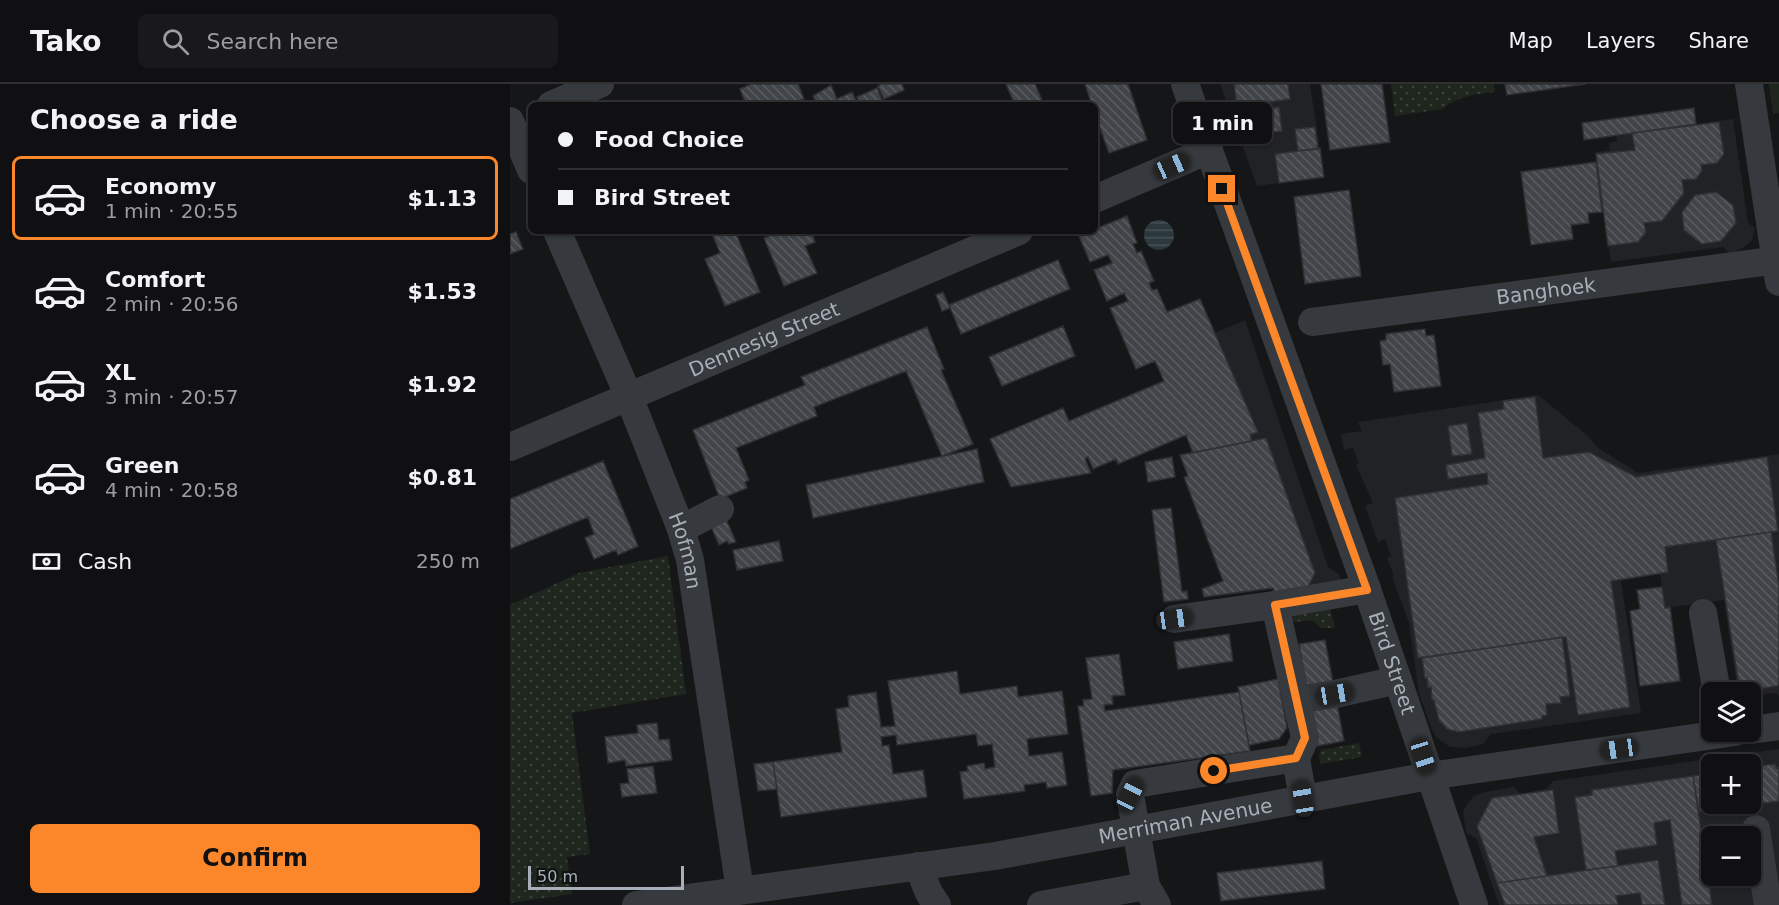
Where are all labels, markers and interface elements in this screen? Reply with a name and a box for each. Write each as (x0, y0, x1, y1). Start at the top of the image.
search box (138, 14, 558, 68)
text: Tako (30, 25, 102, 58)
icon: search (159, 25, 192, 58)
text: Search here (207, 29, 339, 54)
text: Map (1509, 29, 1553, 53)
text: Layers (1586, 29, 1655, 53)
text: Share (1688, 29, 1749, 53)
callout: 1 min (1172, 102, 1272, 144)
text: Choose a ride (30, 104, 238, 135)
text: 1 min (1191, 111, 1254, 135)
text: Food Choice (594, 127, 744, 152)
car (1152, 150, 1192, 182)
icon: car (33, 171, 87, 225)
text: Economy (105, 174, 216, 199)
route end (1208, 175, 1235, 202)
text: Bird Street (594, 185, 730, 210)
text: $1.13 (407, 186, 477, 211)
text: 1 min · 20:55 (105, 199, 239, 223)
icon: car (33, 264, 87, 318)
text: Comfort (105, 267, 205, 292)
street label: Banghoek (1495, 272, 1598, 309)
text: $1.53 (407, 279, 477, 304)
text: 2 min · 20:56 (105, 292, 239, 316)
street label: Dennesig Street (685, 297, 843, 382)
icon: car (33, 357, 87, 411)
text: XL (105, 360, 136, 385)
text: $1.92 (407, 372, 477, 397)
text: 3 min · 20:57 (105, 385, 239, 409)
icon: car (33, 450, 87, 504)
text: Green (105, 453, 179, 478)
text: $0.81 (407, 465, 477, 490)
text: 4 min · 20:58 (105, 478, 239, 502)
street label: Hofman (664, 509, 706, 591)
icon: cash (30, 545, 63, 578)
text: Cash (78, 549, 132, 574)
text: 250 m (416, 549, 480, 573)
car (1155, 608, 1193, 630)
street label: Bird Street (1364, 609, 1421, 718)
car (1316, 682, 1354, 706)
map controls (1701, 682, 1761, 886)
button: layers (1701, 682, 1761, 742)
car (1409, 736, 1437, 776)
car (1600, 738, 1638, 760)
button: + (1701, 754, 1761, 814)
route start (1200, 757, 1227, 784)
car (1114, 775, 1146, 815)
car (1291, 780, 1315, 818)
street label: Merriman Avenue (1097, 793, 1274, 849)
button: Confirm (30, 824, 480, 893)
button: − (1701, 826, 1761, 886)
scale bar (528, 863, 684, 890)
text: 50 m (537, 867, 578, 886)

